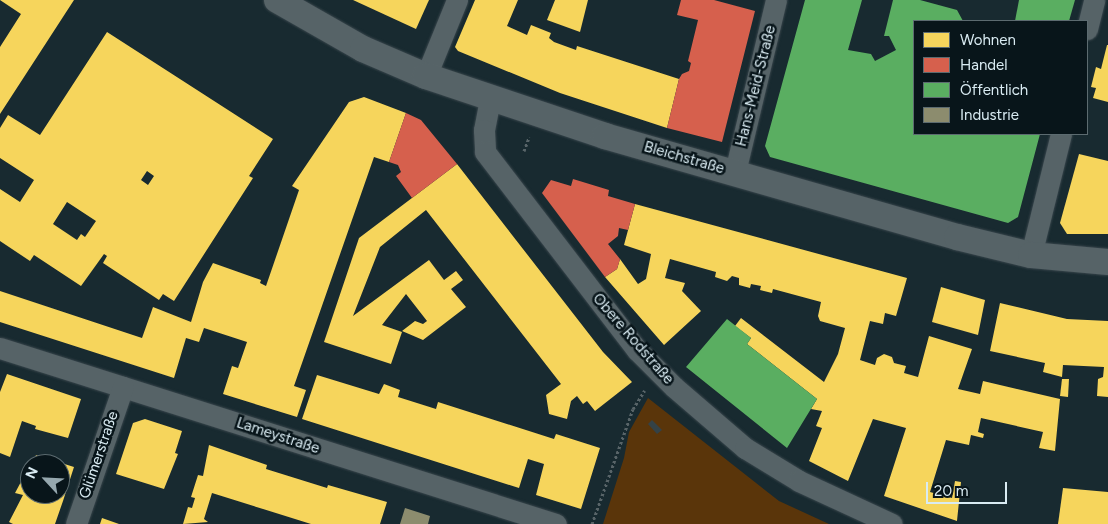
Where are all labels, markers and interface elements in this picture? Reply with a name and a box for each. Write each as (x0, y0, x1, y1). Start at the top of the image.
legend (913, 20, 1088, 135)
street label: Hans-Meid-Straße (732, 24, 780, 148)
text: Wohnen (960, 31, 1016, 49)
text: Handel (960, 56, 1008, 74)
text: Öffentlich (960, 81, 1028, 99)
text: Industrie (960, 106, 1019, 124)
street label: Bleichstraße (642, 138, 726, 178)
street label: Obere Rodstraße (589, 290, 677, 388)
street label: Glümerstraße (76, 409, 122, 501)
street label: Lameystraße (234, 414, 322, 458)
north arrow (20, 454, 70, 504)
text: N (22, 464, 42, 481)
scale bar (928, 472, 1009, 504)
text: 20 m (934, 482, 968, 500)

